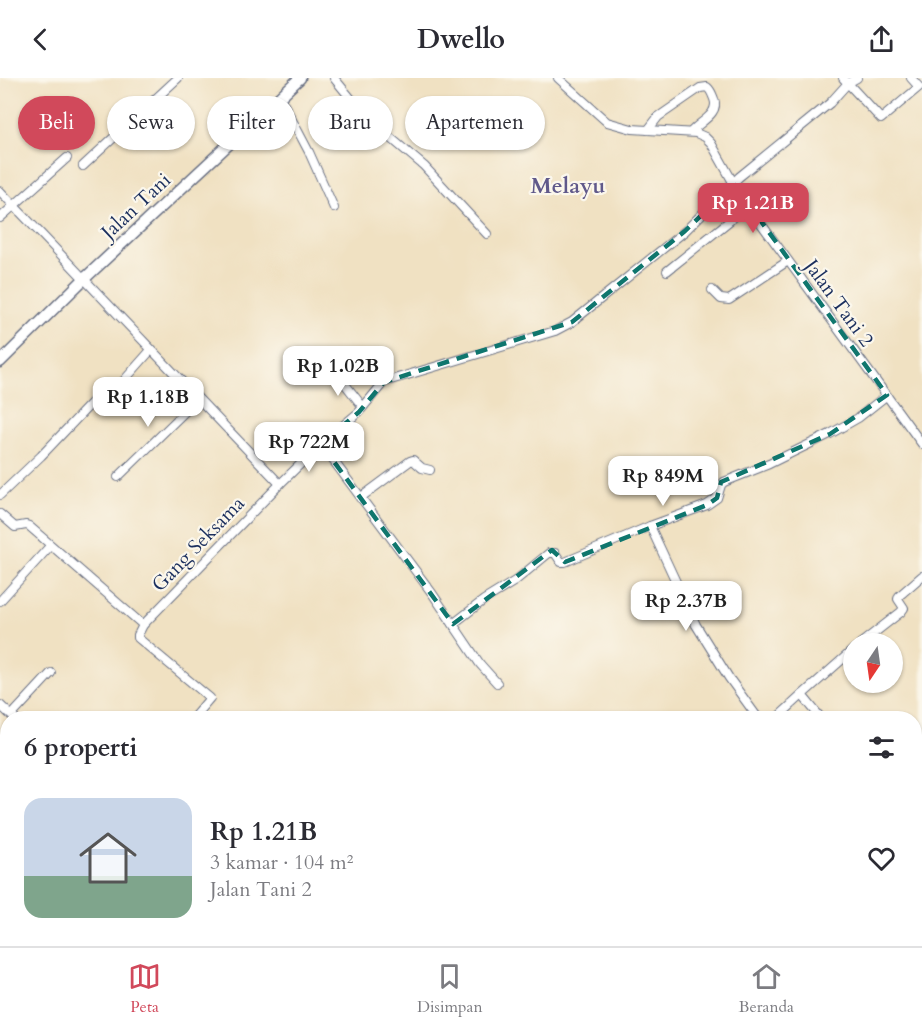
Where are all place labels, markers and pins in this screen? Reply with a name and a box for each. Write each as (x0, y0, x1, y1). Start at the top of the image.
pin: Rp 1.21B (691, 183, 815, 234)
pin: Rp 1.02B (276, 346, 400, 397)
pin: Rp 1.18B (86, 377, 210, 428)
pin: Rp 722M (254, 422, 364, 473)
pin: Rp 849M (608, 456, 718, 507)
pin: Rp 2.37B (624, 581, 748, 632)

